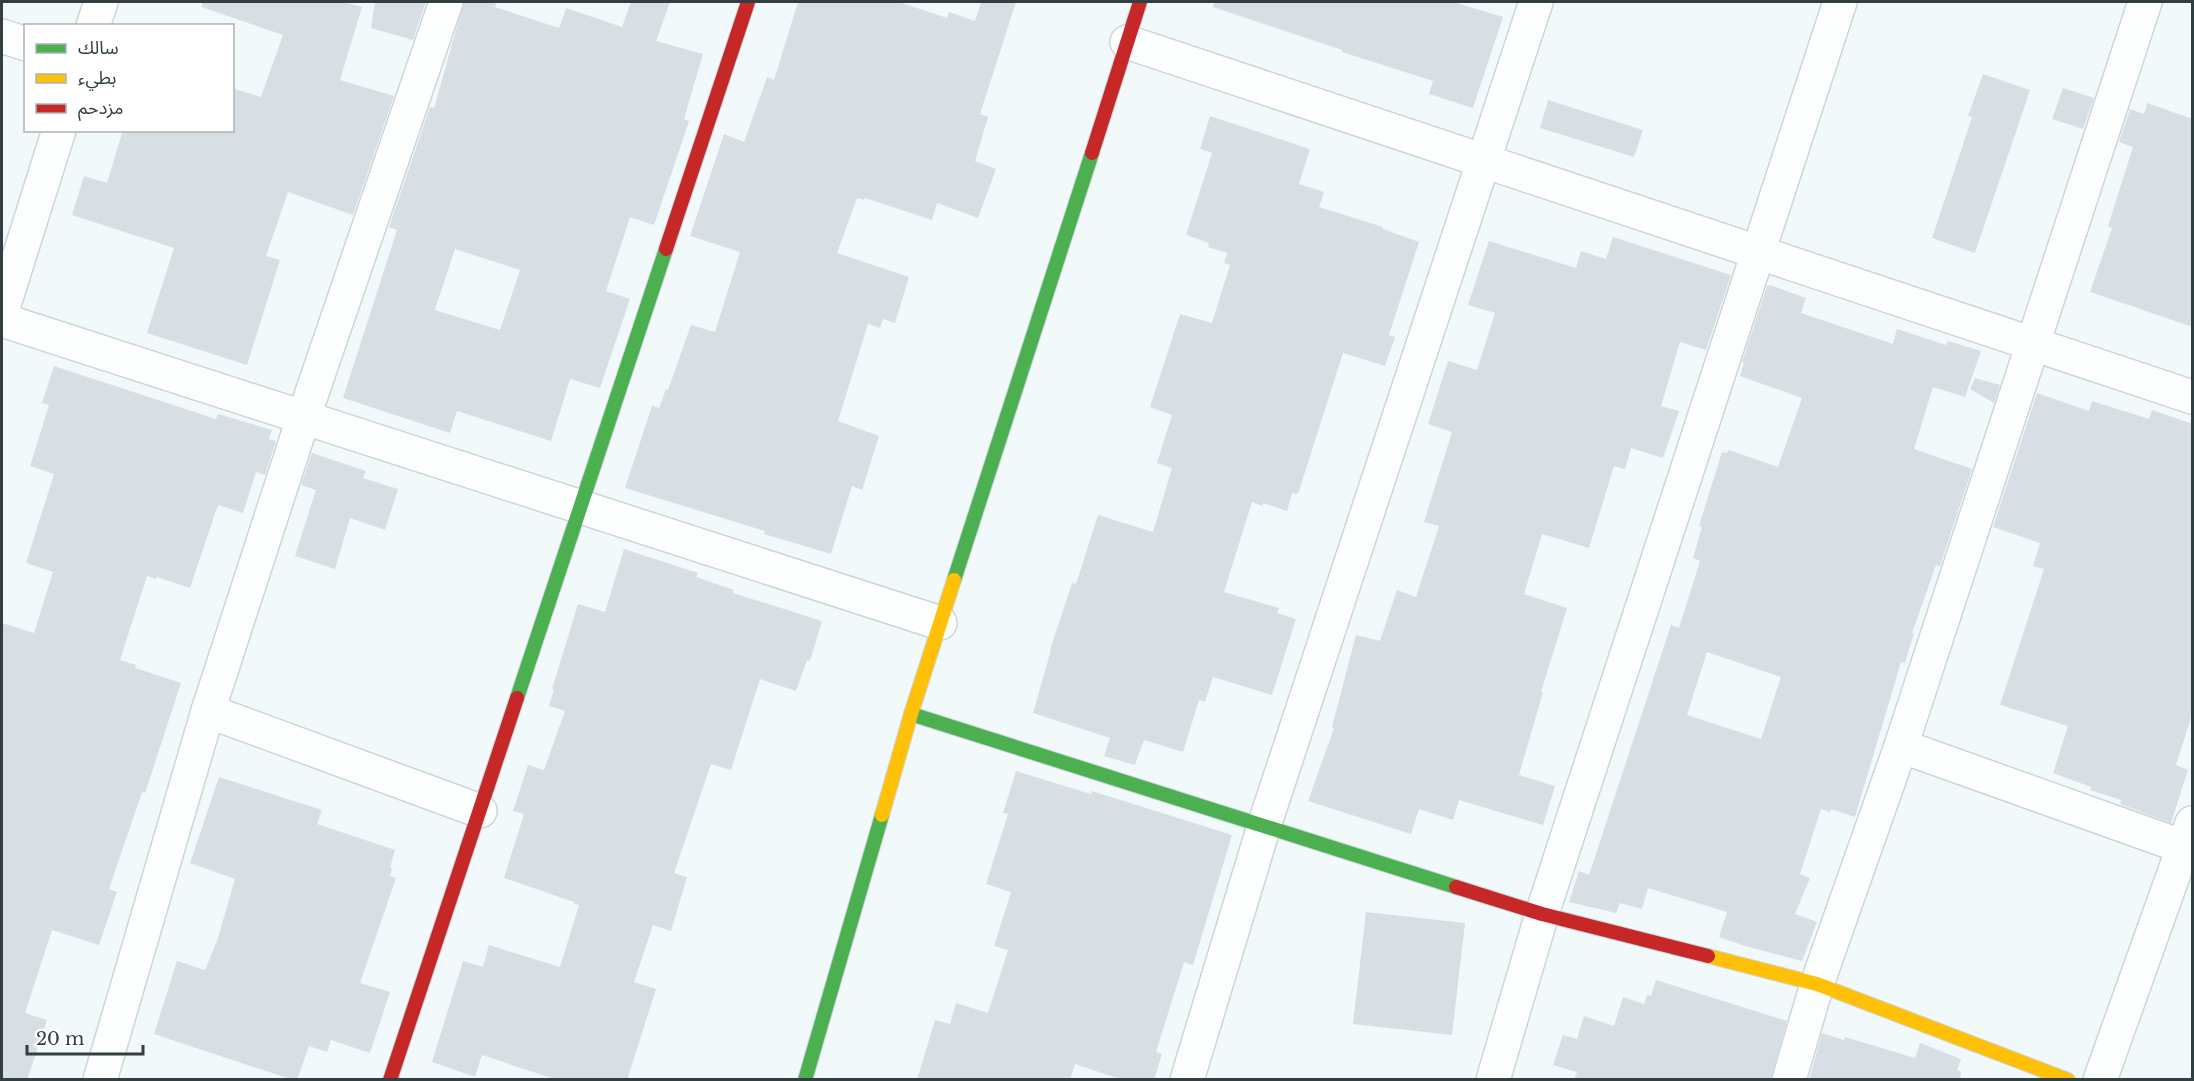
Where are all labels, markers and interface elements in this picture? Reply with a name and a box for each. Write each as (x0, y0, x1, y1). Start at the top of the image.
legend (24, 24, 234, 132)
text: سالك (78, 37, 119, 59)
text: بطيء (78, 67, 116, 91)
text: مزدحم (78, 97, 123, 121)
scale bar (27, 1018, 142, 1056)
text: 20 m (36, 1028, 84, 1050)

